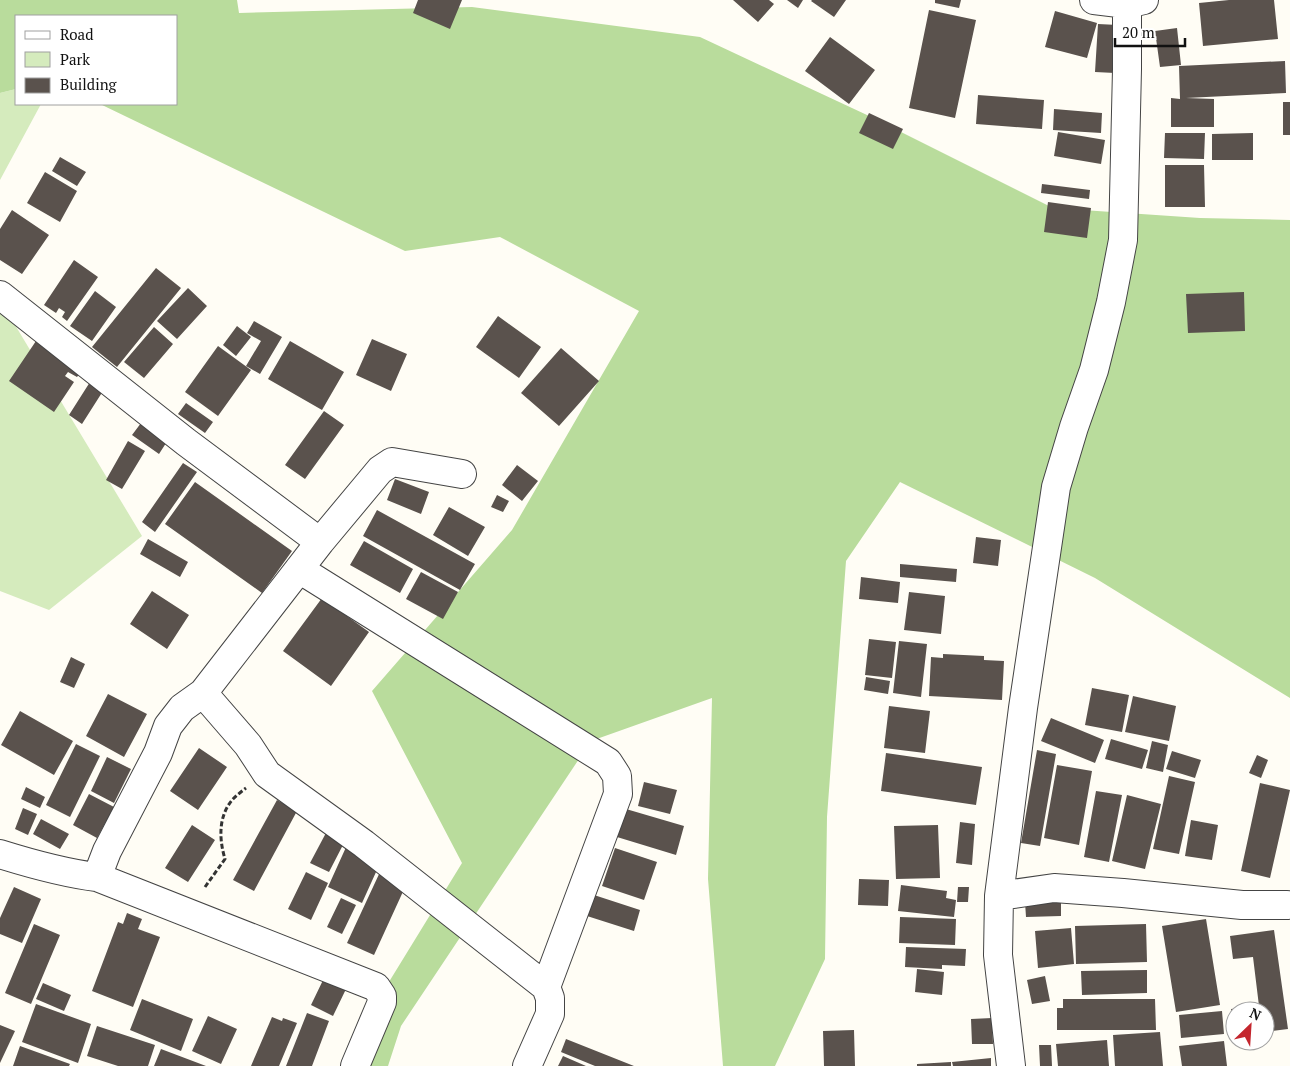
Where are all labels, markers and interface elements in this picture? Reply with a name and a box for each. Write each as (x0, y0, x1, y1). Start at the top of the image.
legend (15, 15, 178, 105)
scale bar (1115, 15, 1185, 47)
text: 20 m (1122, 22, 1155, 42)
text: Road (60, 24, 93, 44)
text: Park (60, 49, 90, 69)
text: Building (60, 74, 118, 94)
north arrow (1225, 1001, 1275, 1051)
text: N (1247, 1003, 1265, 1025)

